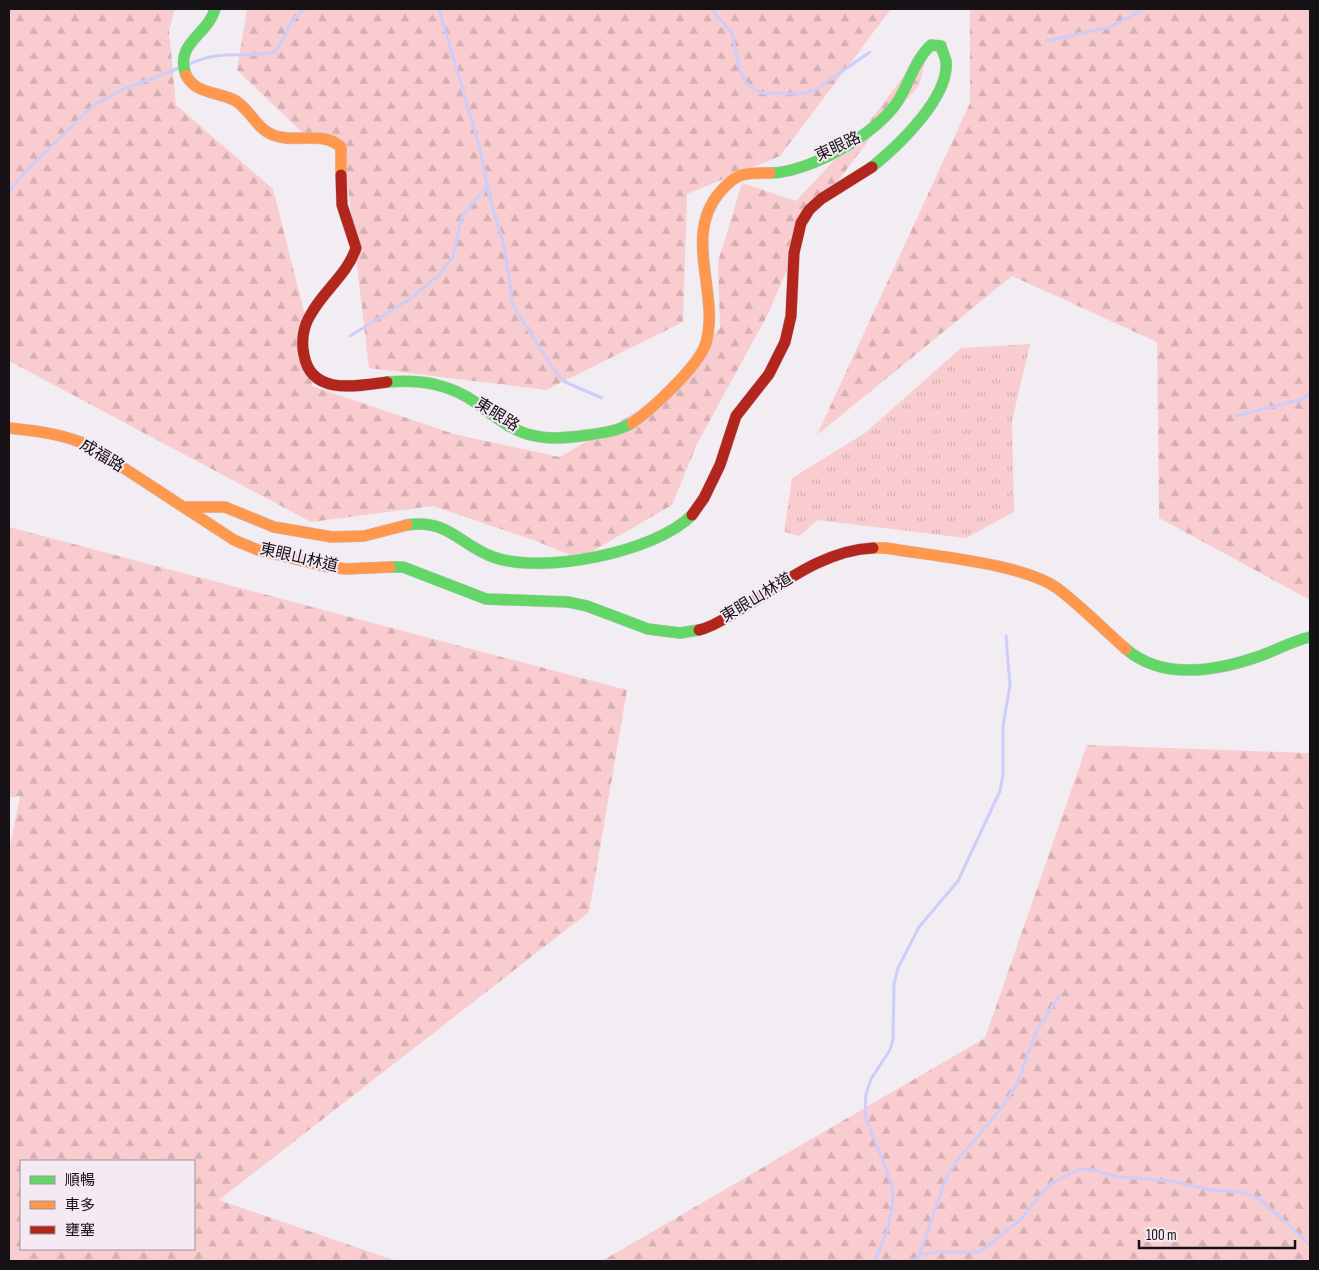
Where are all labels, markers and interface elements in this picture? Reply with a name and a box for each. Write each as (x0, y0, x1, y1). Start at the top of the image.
street label: 東眼路 (812, 128, 864, 166)
street label: 東眼路 (472, 394, 522, 436)
street label: 成福路 (77, 435, 127, 477)
street label: 東眼山林道 (258, 540, 340, 576)
street label: 東眼山林道 (718, 569, 796, 627)
legend (20, 1160, 195, 1250)
text: 順暢 (65, 1171, 95, 1190)
text: 車多 (65, 1196, 95, 1215)
scale bar (1139, 1218, 1295, 1250)
text: 壅塞 (65, 1221, 95, 1240)
text: 100 m (1146, 1226, 1177, 1245)

